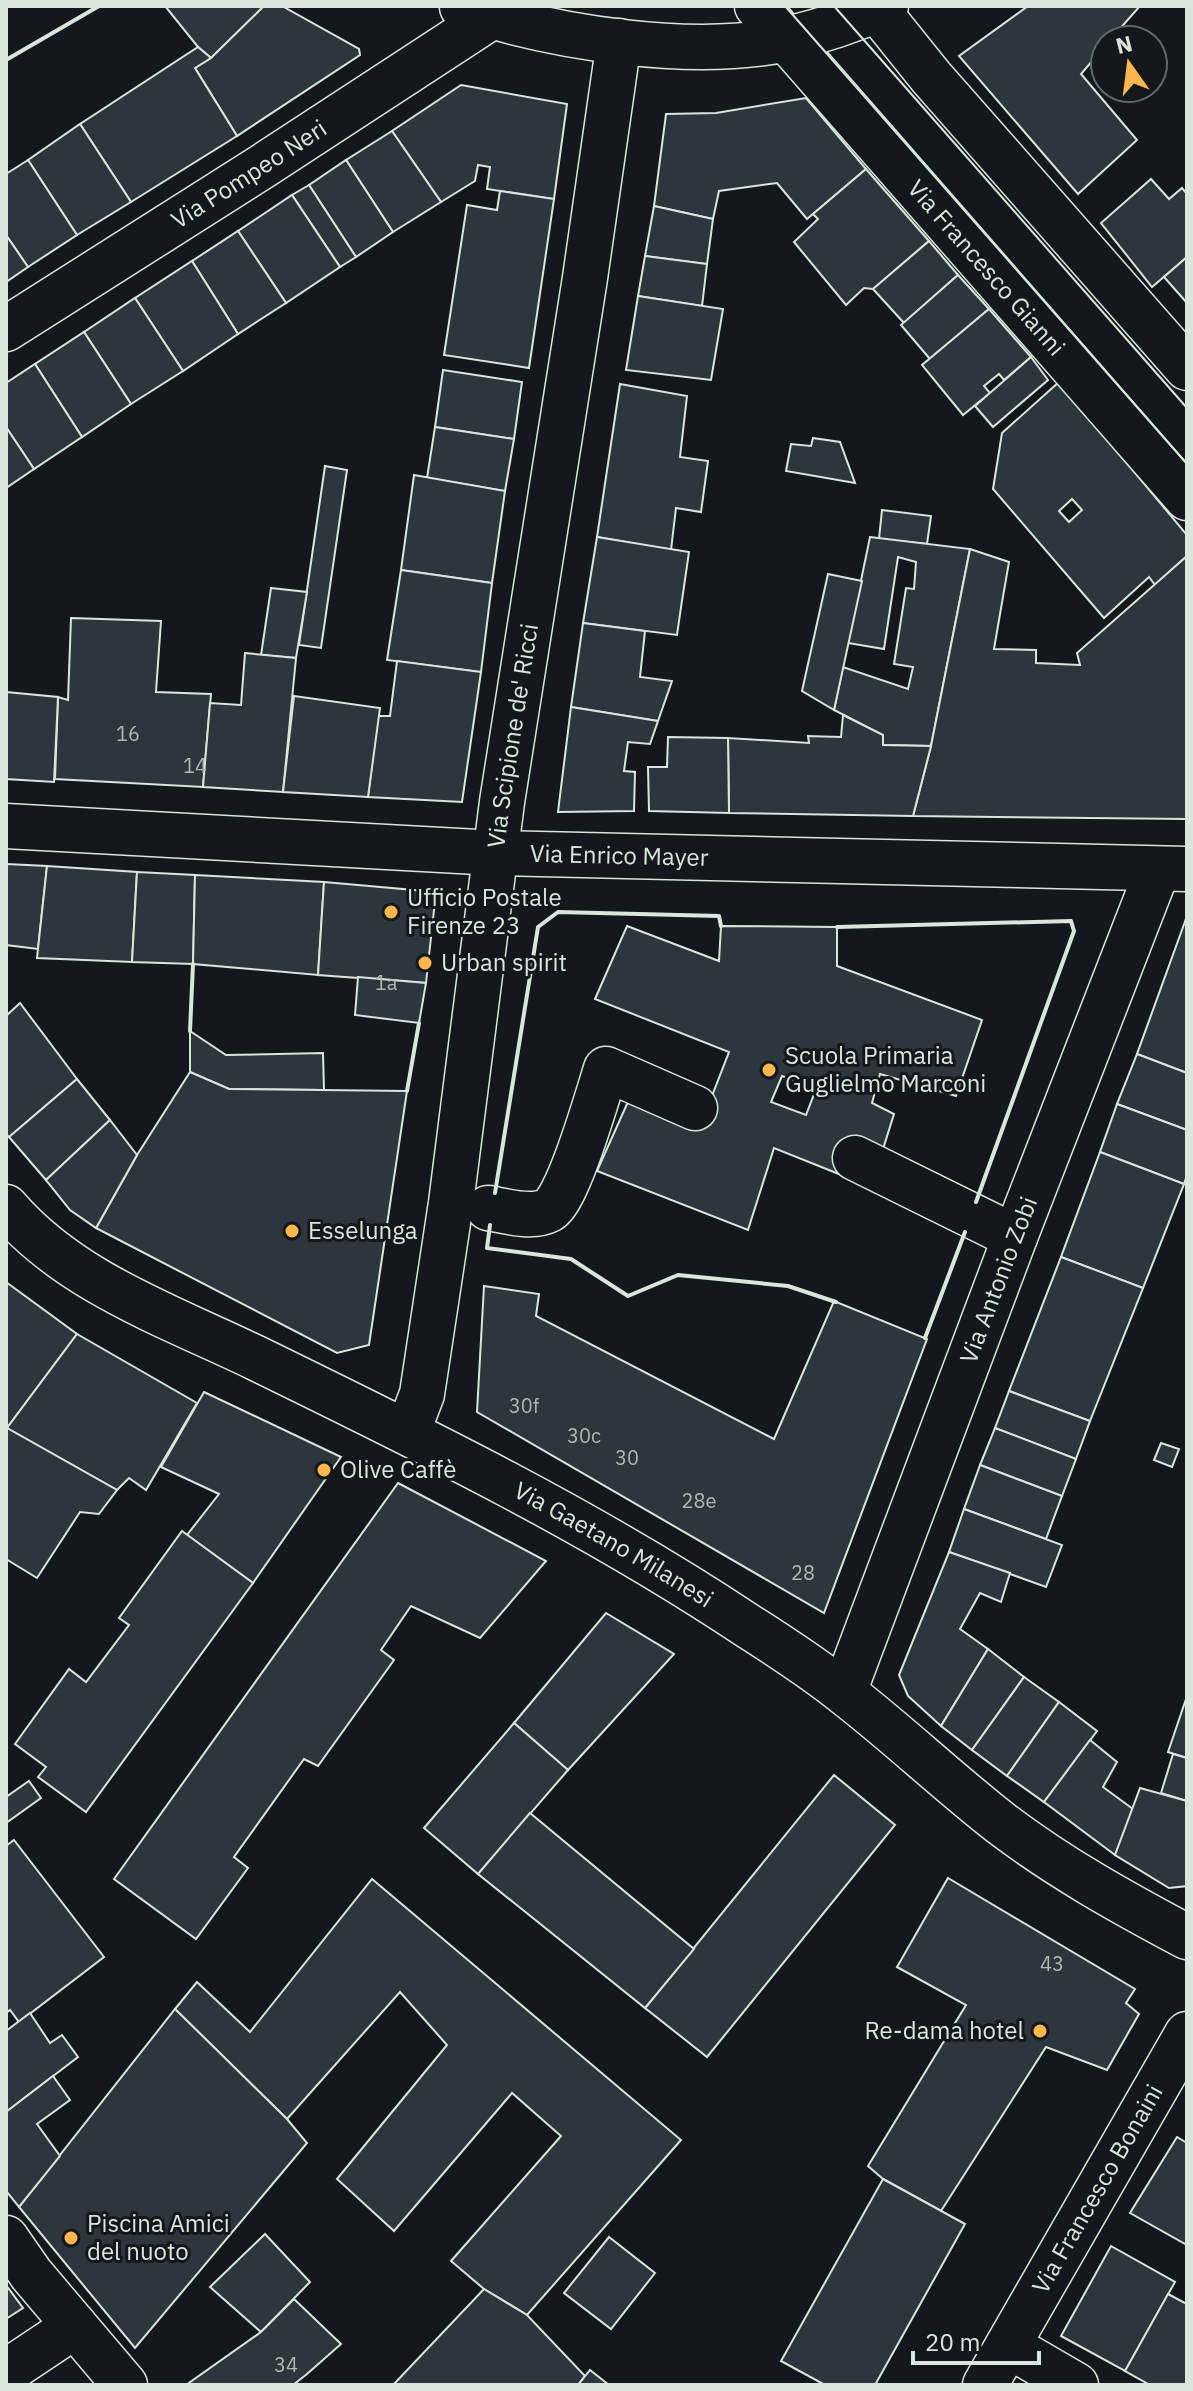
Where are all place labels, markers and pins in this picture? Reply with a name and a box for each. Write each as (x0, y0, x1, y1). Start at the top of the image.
place label: Ufficio Postale Firenze 23 (407, 881, 562, 941)
marker: Ufficio Postale Firenze 23 (382, 903, 400, 921)
place label: Urban spirit (441, 946, 567, 978)
marker: Urban spirit (416, 954, 434, 972)
place label: Scuola Primaria Guglielmo Marconi (785, 1039, 986, 1099)
marker: Scuola Primaria Guglielmo Marconi (760, 1061, 778, 1079)
place label: Esselunga (308, 1214, 418, 1246)
marker: Esselunga (283, 1222, 301, 1240)
place label: Olive Caffè (340, 1453, 456, 1485)
marker: Olive Caffè (315, 1461, 333, 1479)
place label: Re-dama hotel (864, 2014, 1024, 2046)
marker: Re-dama hotel (1031, 2022, 1049, 2040)
place label: Piscina Amici del nuoto (87, 2207, 230, 2267)
marker: Piscina Amici del nuoto (62, 2229, 80, 2247)

